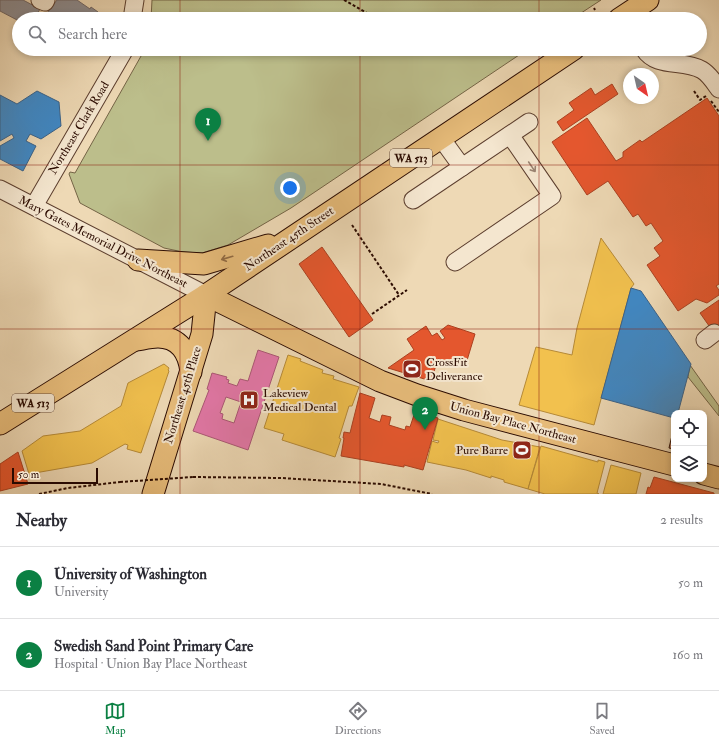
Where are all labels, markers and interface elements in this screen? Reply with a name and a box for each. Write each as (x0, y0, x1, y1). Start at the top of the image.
search box (12, 12, 707, 56)
icon: search (26, 23, 48, 45)
text: Search here (58, 25, 127, 44)
north arrow (623, 68, 659, 104)
street label: Northeast Clark Road (45, 79, 113, 177)
pin: 1 (195, 108, 221, 141)
road number: WA 513 (390, 149, 432, 167)
one-way arrow (528, 161, 536, 172)
your location (280, 178, 300, 198)
street label: Mary Gates Memorial Drive Northeast (16, 193, 190, 291)
street label: Northeast 45th Street (241, 203, 337, 275)
one-way arrow (221, 255, 234, 262)
street label: Northeast 45th Place (161, 345, 205, 445)
place label: CrossFit Deliverance (426, 355, 483, 384)
sports icon: CrossFit Deliverance (401, 358, 423, 380)
place label: Lakeview Medical Dental (263, 386, 337, 415)
hospital icon: Lakeview Medical Dental (238, 389, 260, 411)
road number: WA 513 (12, 394, 54, 412)
pin: 2 (412, 397, 438, 430)
street label: Union Bay Place Northeast (448, 399, 578, 447)
map controls (671, 410, 707, 482)
button: locate (671, 410, 707, 446)
sports icon: Pure Barre (511, 439, 533, 461)
place label: Pure Barre (456, 443, 508, 458)
button: layers (671, 446, 707, 482)
scale bar (12, 466, 98, 485)
text: 50 m (18, 468, 39, 481)
text: Nearby (16, 510, 67, 531)
text: 2 results (660, 512, 703, 528)
text: University of Washington (54, 565, 207, 584)
text: 1 (27, 575, 31, 591)
text: 50 m (678, 575, 703, 591)
text: University (54, 584, 108, 600)
text: Swedish Sand Point Primary Care (54, 637, 253, 656)
text: 2 (26, 647, 32, 663)
text: 160 m (672, 647, 703, 663)
text: Hospital · Union Bay Place Northeast (54, 656, 247, 672)
tab: Map (104, 700, 126, 737)
tab: Directions (335, 700, 381, 737)
tab: Saved (590, 700, 615, 737)

